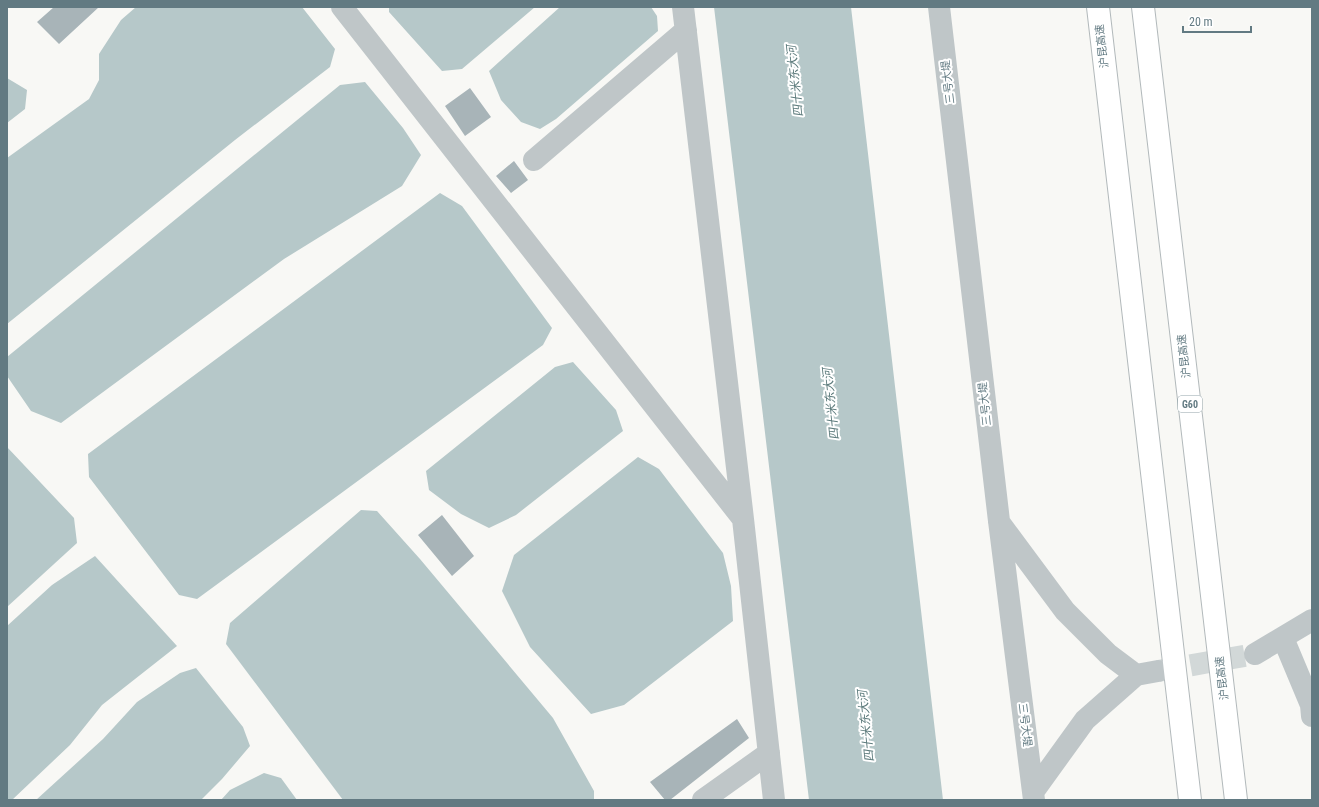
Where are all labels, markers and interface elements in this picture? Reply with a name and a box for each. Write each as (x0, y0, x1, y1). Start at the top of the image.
scale bar (1183, 8, 1251, 34)
text: 20 m (1189, 15, 1213, 29)
street label: 沪昆高速 (1093, 23, 1111, 69)
water label: 四十米东大河 (784, 42, 806, 118)
street label: 三号大堤 (939, 59, 957, 105)
street label: 沪昆高速 (1175, 333, 1193, 379)
water label: 四十米东大河 (820, 365, 842, 441)
street label: 三号大堤 (976, 381, 994, 427)
road number: G60 (1178, 396, 1202, 412)
street label: 沪昆高速 (1213, 655, 1231, 701)
water label: 四十米东大河 (855, 687, 877, 763)
street label: 三号大堤 (1016, 702, 1034, 748)

